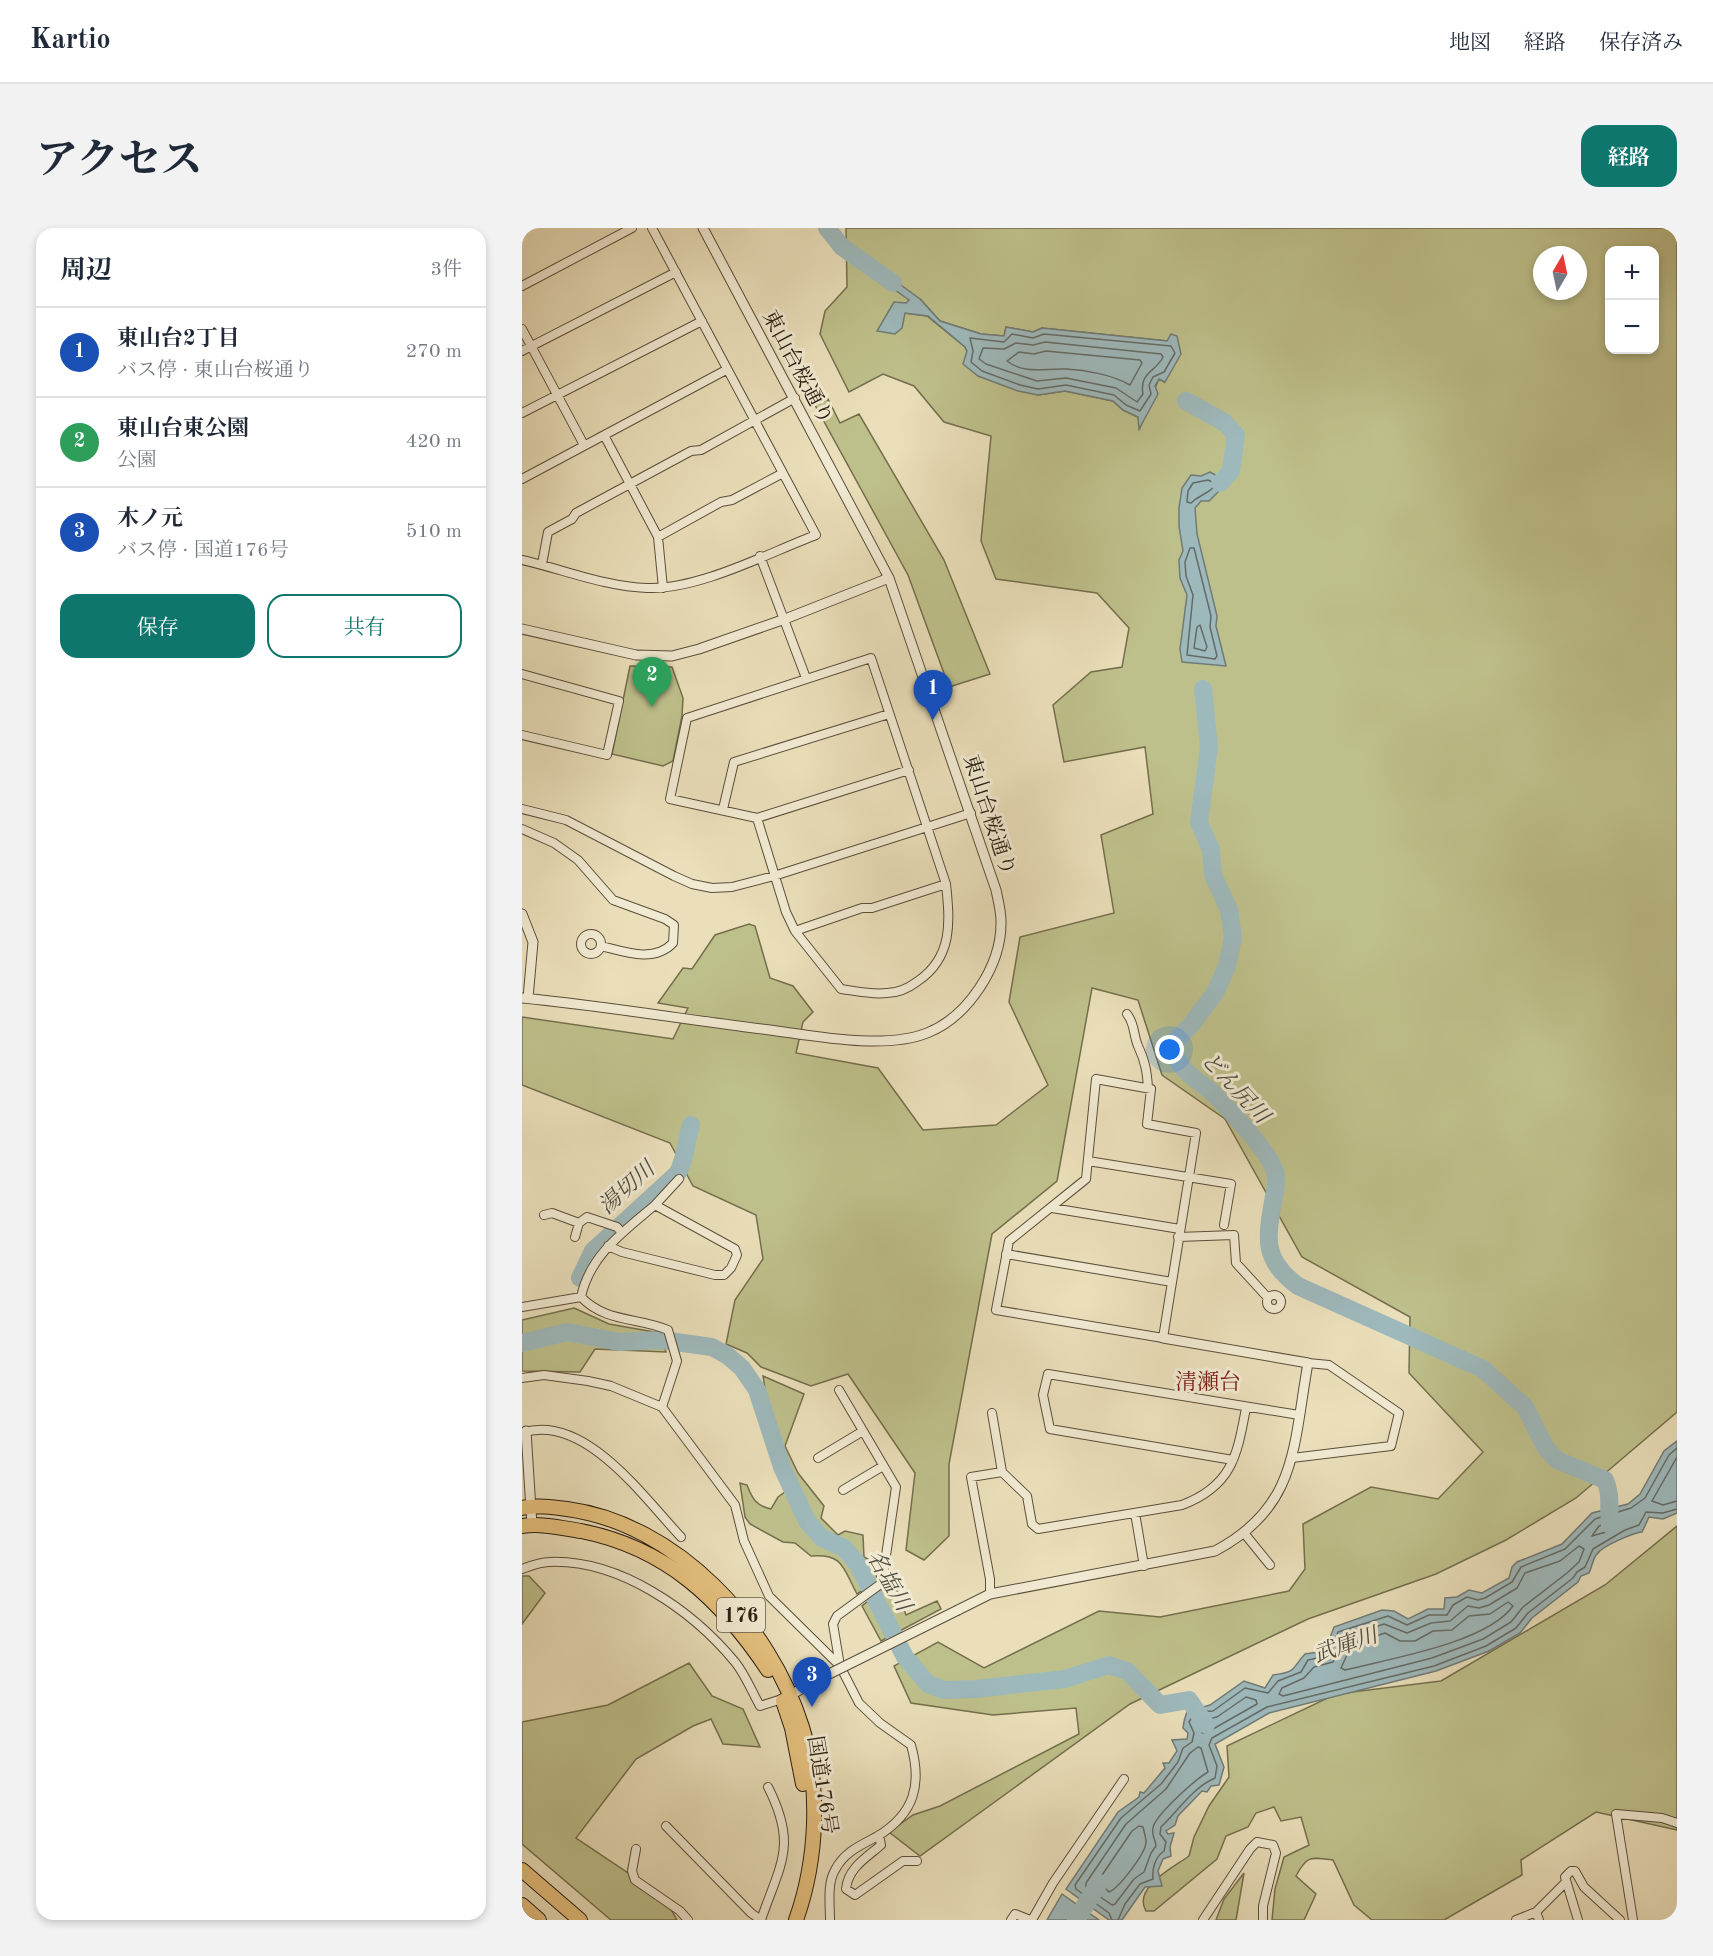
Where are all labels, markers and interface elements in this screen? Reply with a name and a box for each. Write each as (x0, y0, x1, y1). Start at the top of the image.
text: Kartio (30, 27, 111, 55)
text: 地図 (1449, 33, 1491, 54)
text: 経路 (1524, 33, 1566, 54)
text: 保存済み (1599, 33, 1683, 54)
button: 経路 (1581, 125, 1677, 187)
text: アクセス (36, 141, 203, 183)
north arrow (1533, 246, 1587, 300)
map controls (1605, 246, 1659, 354)
button: + (1605, 246, 1659, 300)
text: 周辺 (60, 258, 112, 284)
text: 3件 (430, 260, 462, 280)
button: − (1605, 300, 1659, 354)
street label: 東山台桜通り (758, 306, 837, 428)
text: 東山台2丁目 (117, 328, 240, 350)
text: 1 (74, 342, 85, 362)
text: 270 m (406, 342, 462, 362)
text: バス停 · 東山台桜通り (117, 361, 314, 381)
text: 東山台東公園 (117, 418, 249, 440)
text: 2 (74, 432, 85, 452)
text: 420 m (406, 432, 462, 452)
text: 公園 (117, 451, 157, 471)
text: 木ノ元 (117, 508, 183, 530)
text: 3 (74, 522, 85, 542)
text: 510 m (406, 522, 462, 542)
text: バス停 · 国道176号 (117, 541, 289, 561)
button: 保存 (60, 594, 255, 658)
button: 共有 (267, 594, 462, 658)
pin: 2 (632, 658, 672, 707)
pin: 1 (914, 670, 952, 720)
street label: 東山台桜通り (959, 752, 1020, 879)
your location (1155, 1035, 1184, 1064)
water label: どん尻川 (1196, 1048, 1275, 1130)
water label: 湯切川 (594, 1155, 661, 1219)
district label: 清瀬台 (1175, 1370, 1241, 1394)
water label: 名塩川 (862, 1546, 917, 1617)
road number: 176 (717, 1598, 765, 1632)
water label: 武庫川 (1310, 1622, 1382, 1667)
pin: 3 (792, 1658, 832, 1707)
street label: 国道176号 (803, 1734, 842, 1836)

